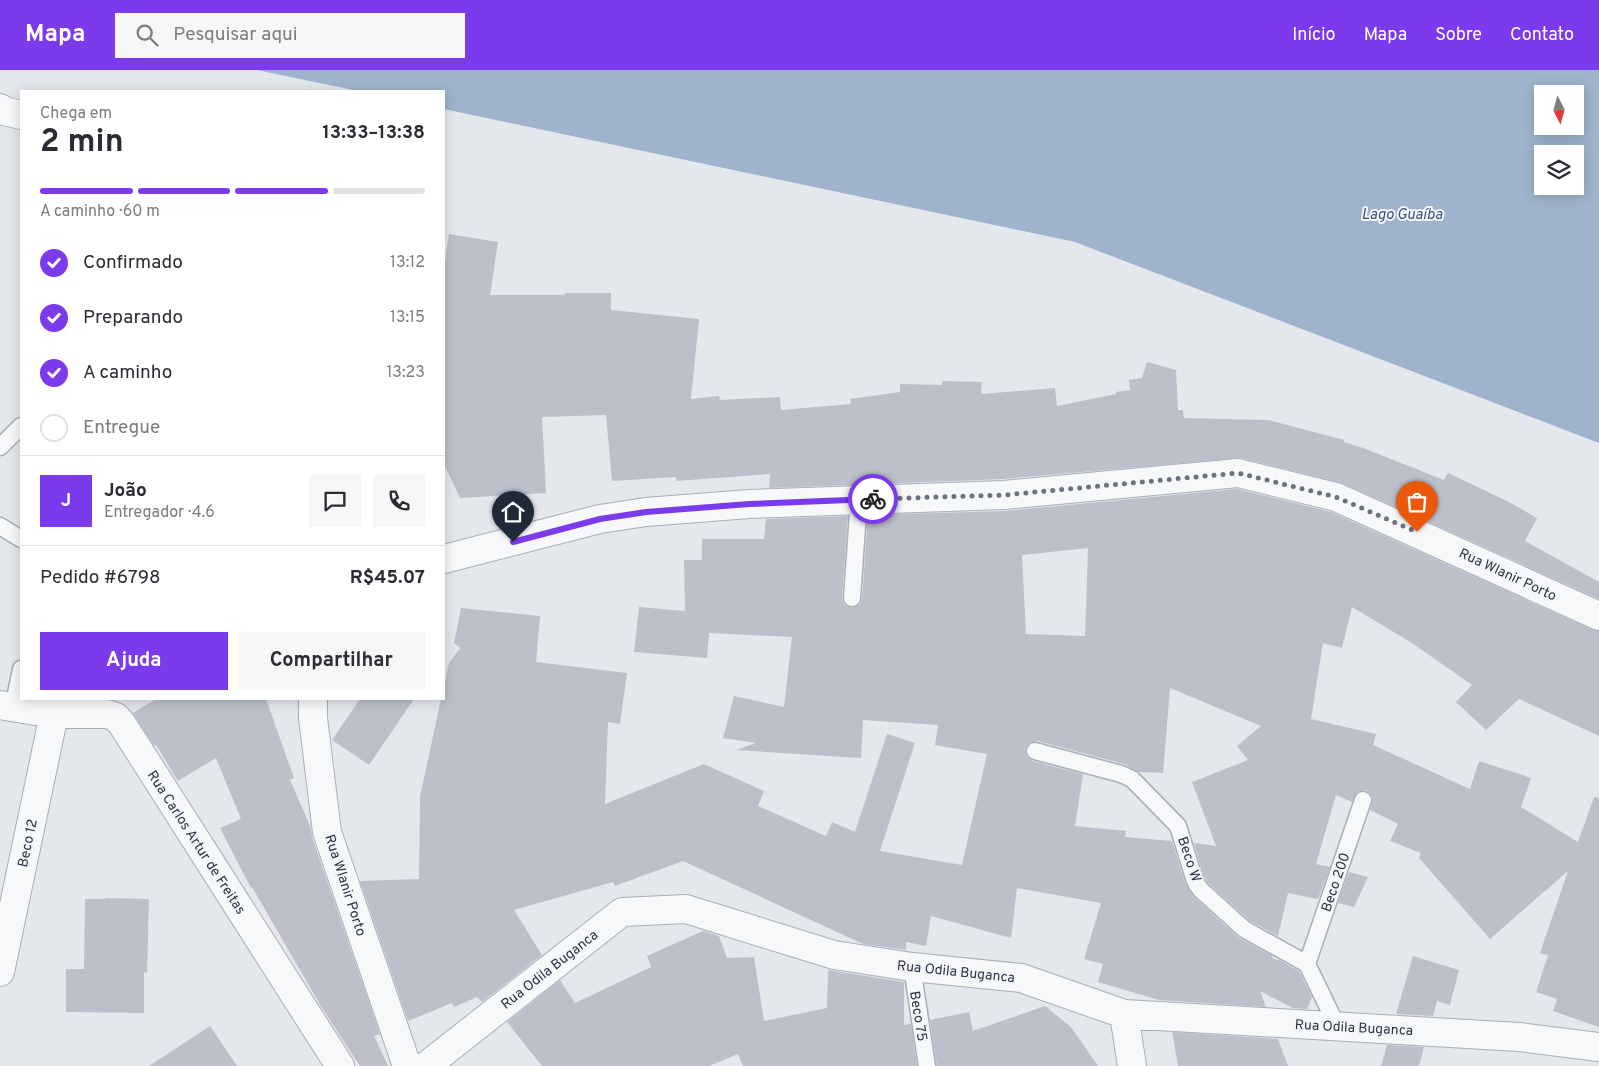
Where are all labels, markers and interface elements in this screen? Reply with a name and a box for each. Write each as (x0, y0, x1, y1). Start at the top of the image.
search box (115, 13, 465, 58)
text: Mapa (25, 20, 85, 50)
icon: search (133, 21, 161, 49)
text: Pesquisar aqui (173, 23, 298, 47)
text: Início (1292, 24, 1336, 47)
text: Mapa (1364, 24, 1407, 47)
text: Sobre (1435, 24, 1482, 47)
text: Contato (1510, 24, 1574, 47)
north arrow (1534, 85, 1584, 135)
map controls (1534, 85, 1584, 195)
text: Chega em (40, 104, 112, 124)
text: 13:33–13:38 (322, 121, 425, 145)
text: 2 min (40, 123, 124, 163)
button: layers (1534, 145, 1584, 195)
text: A caminho · 60 m (40, 202, 160, 222)
water label: Lago Guaíba (1362, 206, 1443, 225)
icon: check (40, 249, 68, 277)
text: Confirmado (83, 251, 183, 275)
text: 13:12 (390, 253, 425, 273)
icon: check (40, 304, 68, 332)
text: Preparando (83, 306, 183, 330)
text: 13:15 (390, 308, 425, 328)
icon: check (40, 359, 68, 387)
text: A caminho (83, 361, 172, 385)
text: 13:23 (386, 363, 425, 383)
text: Entregue (83, 416, 160, 440)
courier (848, 474, 898, 524)
button: chat (309, 475, 361, 527)
button: phone (373, 475, 425, 527)
text: João (104, 479, 147, 503)
pin (1396, 481, 1438, 532)
icon: bike (859, 485, 887, 513)
icon: bag (1403, 488, 1431, 516)
text: J (61, 489, 71, 513)
pin (492, 491, 534, 542)
icon: home (499, 498, 527, 526)
text: Entregador · 4.6 (104, 503, 215, 523)
street label: Rua Wlanir Porto (1456, 545, 1559, 606)
text: Pedido #6798 (40, 566, 161, 590)
text: R$45.07 (350, 566, 425, 590)
button: Ajuda (40, 632, 228, 690)
button: Compartilhar (238, 632, 425, 690)
street label: Rua Carlos Artur de Freitas (143, 768, 249, 918)
street label: Beco 12 (15, 818, 42, 869)
street label: Rua Wlanir Porto (320, 833, 369, 939)
street label: Beco W (1173, 835, 1204, 885)
street label: Beco 200 (1318, 851, 1355, 914)
street label: Rua Odila Buganca (498, 927, 602, 1013)
street label: Rua Odila Buganca (896, 958, 1016, 987)
street label: Beco 75 (905, 990, 930, 1043)
street label: Rua Odila Buganca (1294, 1017, 1413, 1040)

